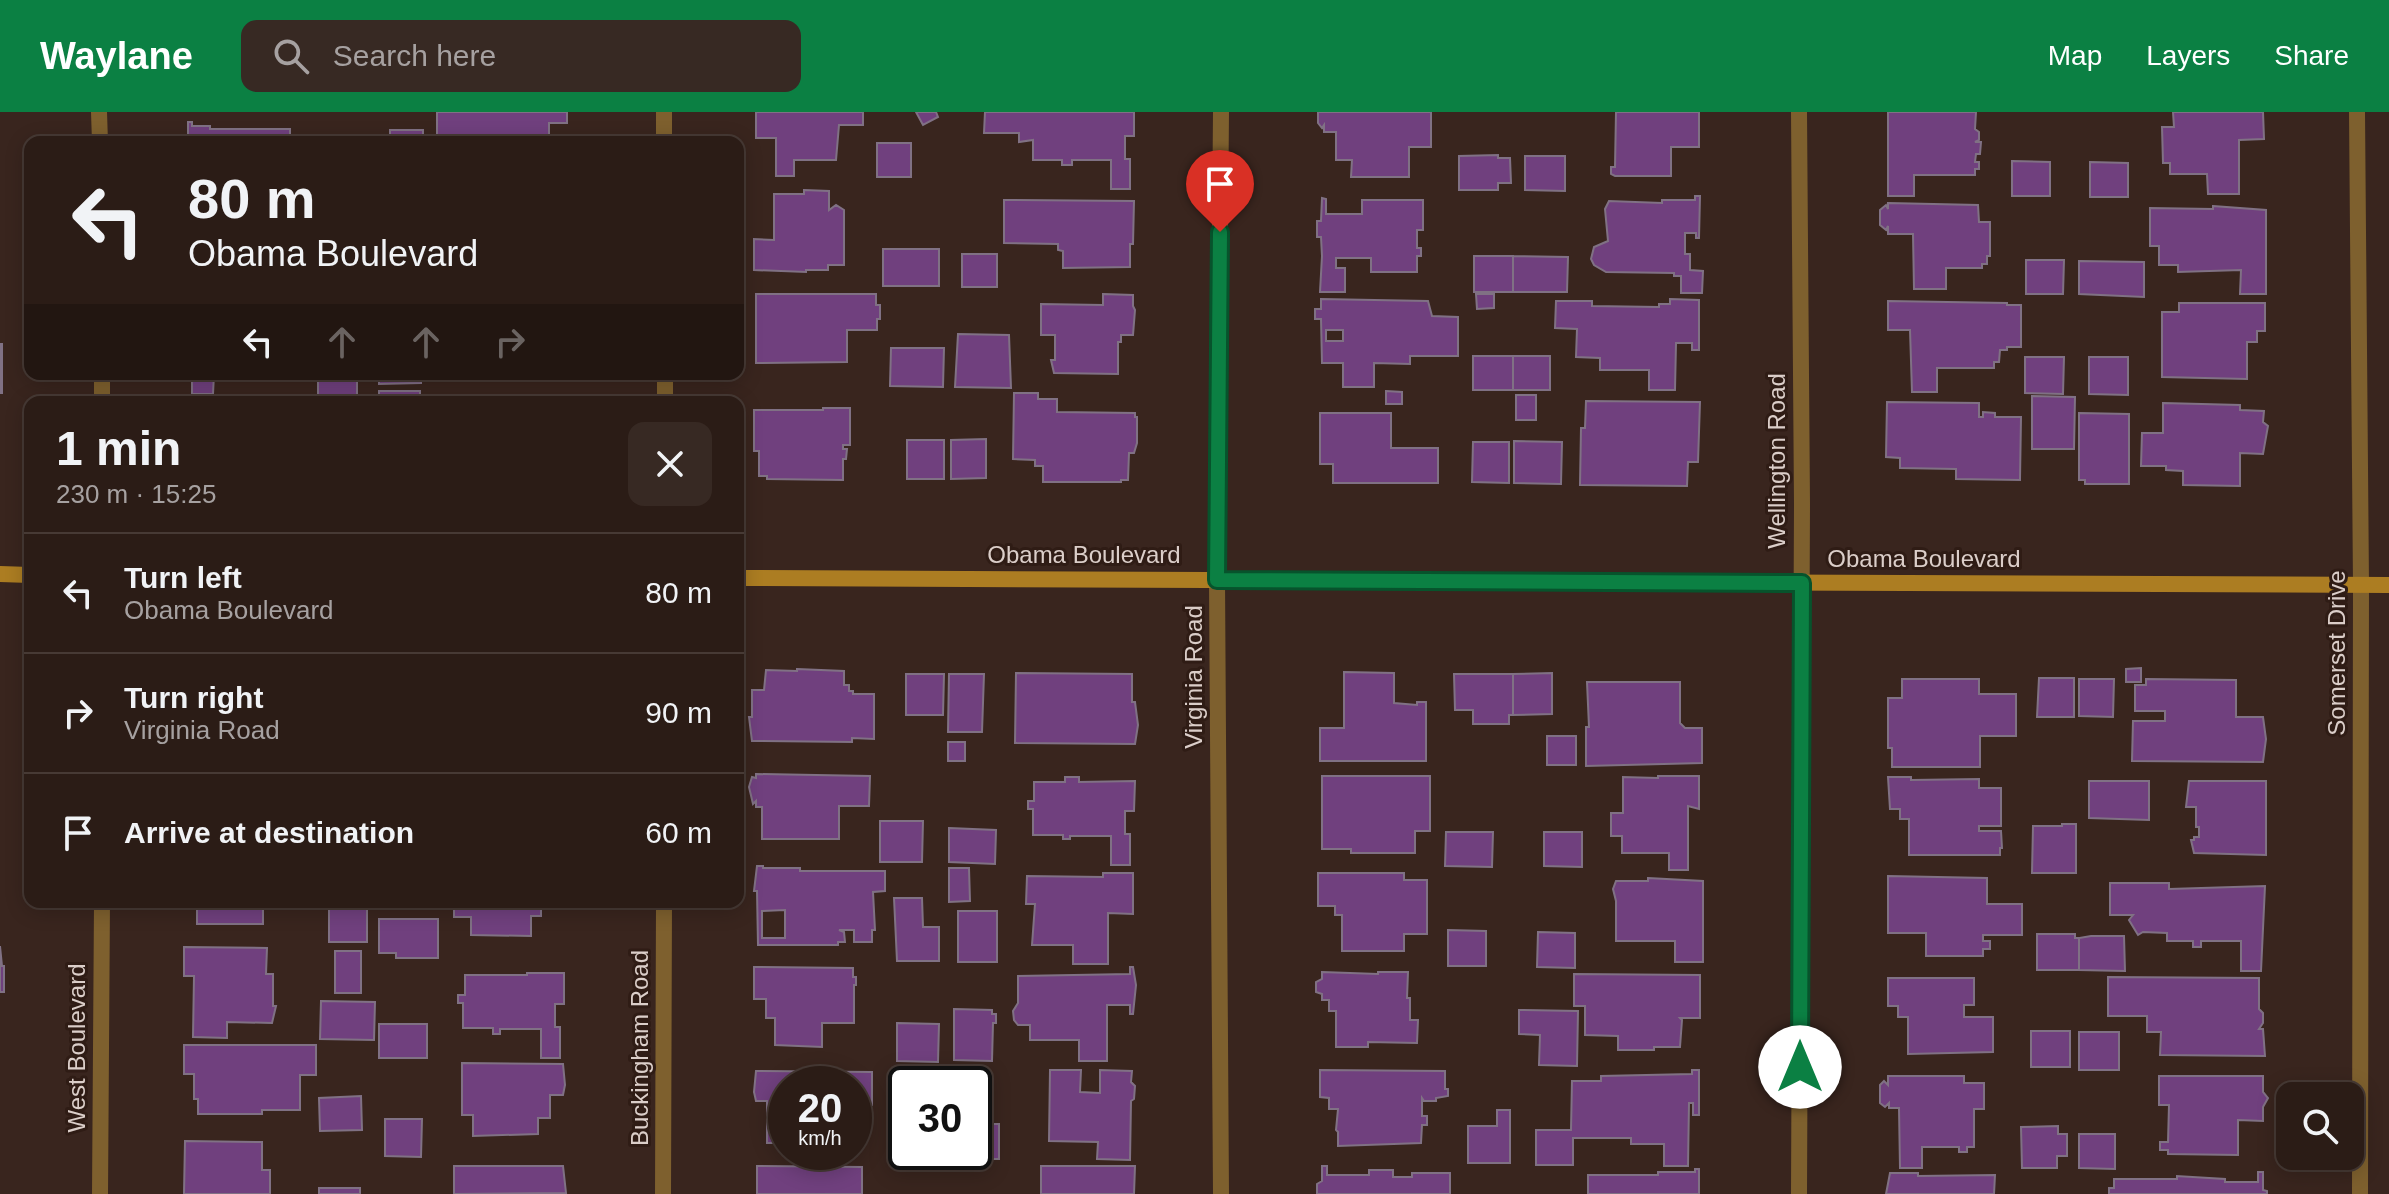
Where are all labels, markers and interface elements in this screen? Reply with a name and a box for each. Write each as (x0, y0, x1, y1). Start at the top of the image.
search box (241, 20, 801, 92)
icon: search (269, 34, 313, 78)
text: Waylane (40, 35, 193, 77)
text: Search here (333, 39, 496, 72)
text: Map (2048, 40, 2102, 71)
text: Layers (2146, 40, 2230, 71)
text: Share (2274, 40, 2349, 71)
pin (1186, 150, 1254, 232)
icon: arrive (1198, 162, 1242, 206)
text: 80 m (188, 167, 316, 230)
icon: left (56, 168, 160, 272)
text: Obama Boulevard (188, 233, 478, 274)
icon: left (236, 320, 280, 364)
icon: ahead (320, 320, 364, 364)
icon: ahead (404, 320, 448, 364)
icon: right (488, 320, 532, 364)
street label: Wellington Road (1763, 373, 1790, 549)
text: 1 min (56, 422, 181, 475)
button: close (628, 422, 712, 506)
text: 230 m · 15:25 (56, 479, 216, 509)
street label: Obama Boulevard (987, 541, 1181, 568)
street label: Obama Boulevard (1827, 545, 2021, 572)
text: Turn left (124, 561, 242, 594)
street label: Somerset Drive (2323, 570, 2350, 736)
icon: left (56, 571, 100, 615)
text: 80 m (645, 576, 712, 609)
text: Obama Boulevard (124, 595, 334, 625)
street label: Virginia Road (1180, 605, 1207, 749)
text: Turn right (124, 681, 263, 714)
icon: right (56, 691, 100, 735)
text: 90 m (645, 696, 712, 729)
text: Virginia Road (124, 715, 280, 745)
icon: arrive (56, 811, 100, 855)
text: Arrive at destination (124, 816, 414, 849)
text: 60 m (645, 816, 712, 849)
street label: Buckingham Road (626, 950, 653, 1146)
street label: West Boulevard (63, 964, 90, 1132)
position arrow (1758, 1025, 1842, 1109)
speed limit sign: 30 (888, 1066, 992, 1170)
map controls (2276, 1082, 2364, 1170)
button: search (2276, 1082, 2364, 1170)
text: 20 (798, 1086, 842, 1130)
text: km/h (798, 1127, 842, 1149)

